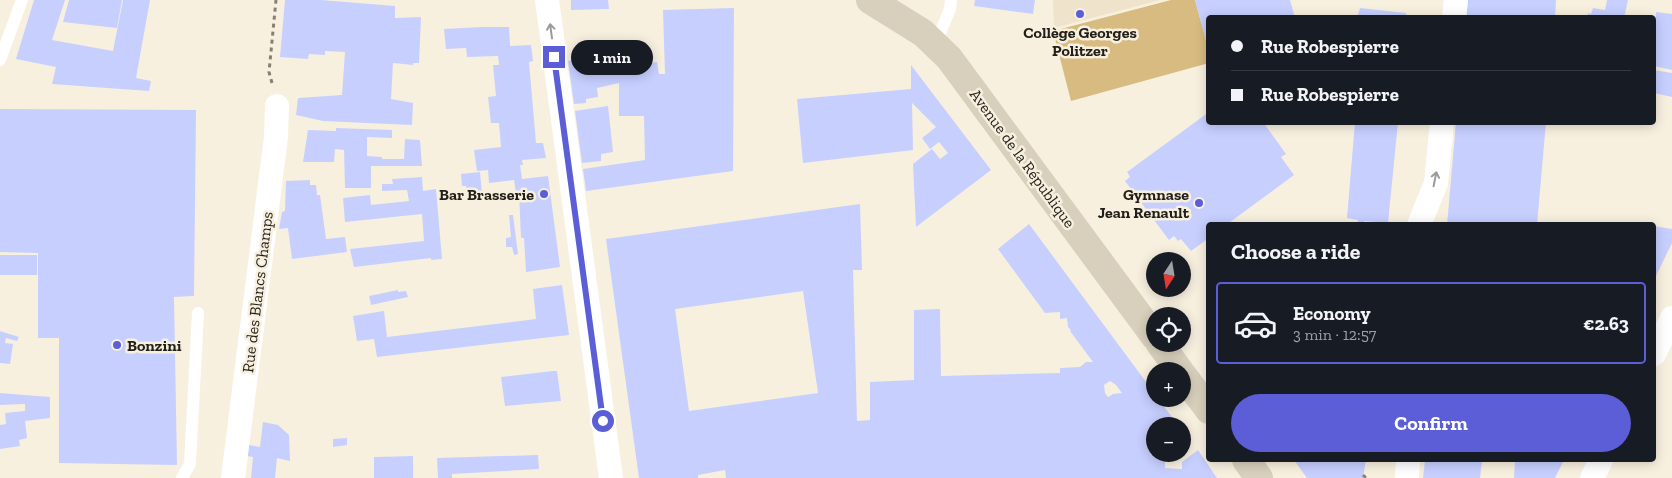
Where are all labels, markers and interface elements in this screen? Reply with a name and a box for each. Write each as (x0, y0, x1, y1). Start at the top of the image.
marker: Collège Georges Politzer (1074, 8, 1086, 20)
one-way arrow (545, 23, 555, 39)
place label: Collège Georges Politzer (1023, 23, 1137, 60)
text: Rue Robespierre (1261, 35, 1399, 58)
callout: 1 min (572, 40, 654, 74)
route end (543, 46, 565, 68)
text: 1 min (593, 48, 631, 67)
text: Rue Robespierre (1261, 83, 1399, 106)
street label: Avenue de la République (966, 85, 1079, 232)
one-way arrow (1431, 172, 1441, 188)
place label: Bar Brasserie (439, 185, 534, 204)
place label: Gymnase Jean Renault (1098, 185, 1190, 222)
marker: Bar Brasserie (538, 188, 550, 200)
marker: Gymnase Jean Renault (1193, 197, 1205, 209)
street label: Rue des Blancs Champs (238, 210, 277, 374)
text: Choose a ride (1231, 238, 1361, 265)
north arrow (1146, 252, 1191, 298)
map controls (1146, 252, 1191, 462)
icon: car (1233, 301, 1278, 346)
text: Economy (1293, 302, 1371, 325)
button: locate (1146, 307, 1191, 352)
text: €2.63 (1583, 312, 1629, 335)
text: 3 min · 12:57 (1293, 325, 1376, 344)
place label: Bonzini (127, 336, 182, 355)
marker: Bonzini (111, 339, 123, 351)
button: + (1146, 362, 1191, 407)
button: Confirm (1231, 394, 1631, 452)
route start (592, 410, 614, 432)
button: − (1146, 417, 1191, 462)

